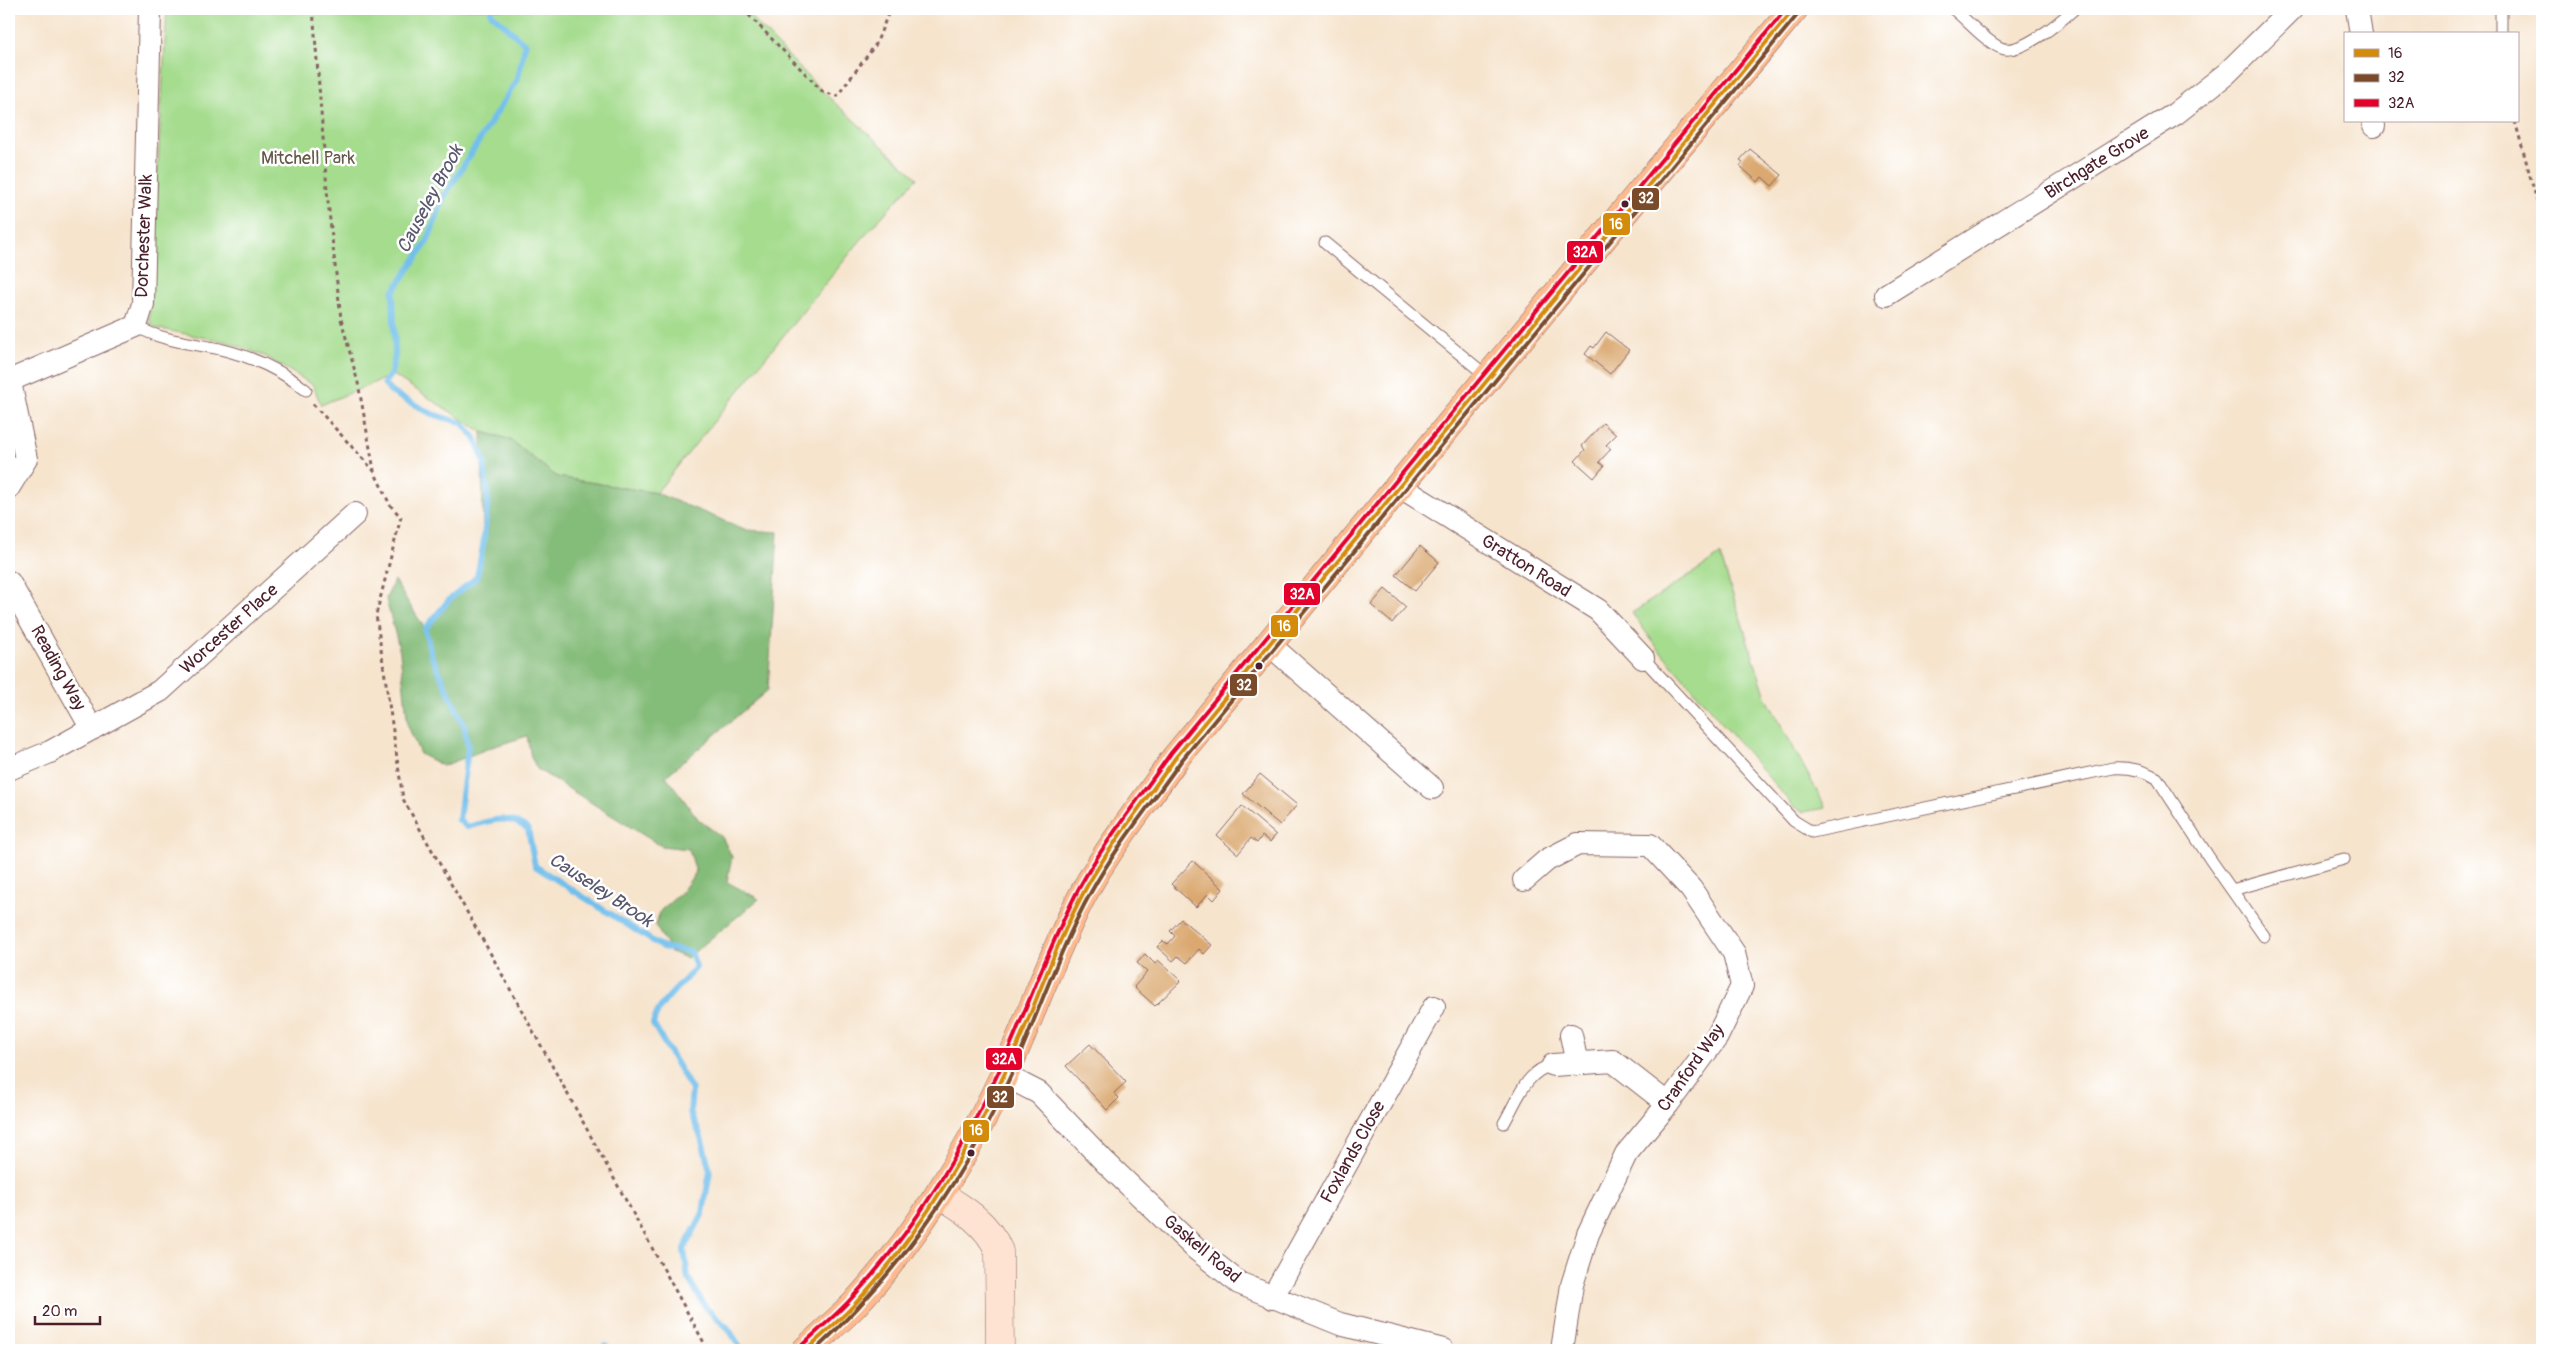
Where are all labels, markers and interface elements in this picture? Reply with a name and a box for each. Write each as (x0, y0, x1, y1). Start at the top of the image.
legend (2344, 32, 2518, 122)
text: 16 (2388, 44, 2403, 63)
text: 32 (2388, 68, 2405, 87)
text: 32A (2388, 94, 2415, 113)
street label: Birchgate Grove (2040, 122, 2154, 204)
water label: Causeley Brook (391, 139, 470, 257)
park label: Mitchell Park (261, 147, 355, 170)
street label: Dorchester Walk (130, 173, 158, 298)
line badge: 32 (1631, 187, 1660, 211)
text: 32 (1638, 190, 1654, 207)
unlabelled marker (1620, 199, 1630, 209)
line badge: 16 (1602, 212, 1631, 236)
text: 16 (1609, 216, 1623, 233)
line badge: 32A (1566, 240, 1604, 264)
text: 32A (1573, 244, 1597, 261)
street label: Gratton Road (1477, 529, 1575, 603)
street label: Worcester Place (175, 579, 283, 679)
line badge: 32A (1283, 582, 1321, 606)
text: 32A (1290, 586, 1314, 603)
line badge: 16 (1270, 614, 1299, 638)
text: 16 (1277, 618, 1291, 635)
street label: Reading Way (25, 621, 91, 715)
unlabelled marker (1254, 661, 1264, 671)
line badge: 32 (1229, 673, 1258, 697)
text: 32 (1236, 677, 1252, 694)
water label: Causeley Brook (544, 847, 659, 934)
street label: Cranford Way (1652, 1020, 1730, 1116)
line badge: 32A (985, 1047, 1023, 1071)
text: 32A (992, 1051, 1016, 1068)
line badge: 32 (986, 1085, 1015, 1109)
text: 32 (992, 1089, 1008, 1106)
street label: Foxlands Close (1315, 1097, 1391, 1207)
line badge: 16 (962, 1119, 990, 1143)
text: 16 (969, 1122, 983, 1139)
unlabelled marker (966, 1148, 976, 1158)
street label: Gaskell Road (1158, 1210, 1246, 1288)
scale bar (35, 1294, 100, 1326)
text: 20 m (42, 1302, 77, 1321)

